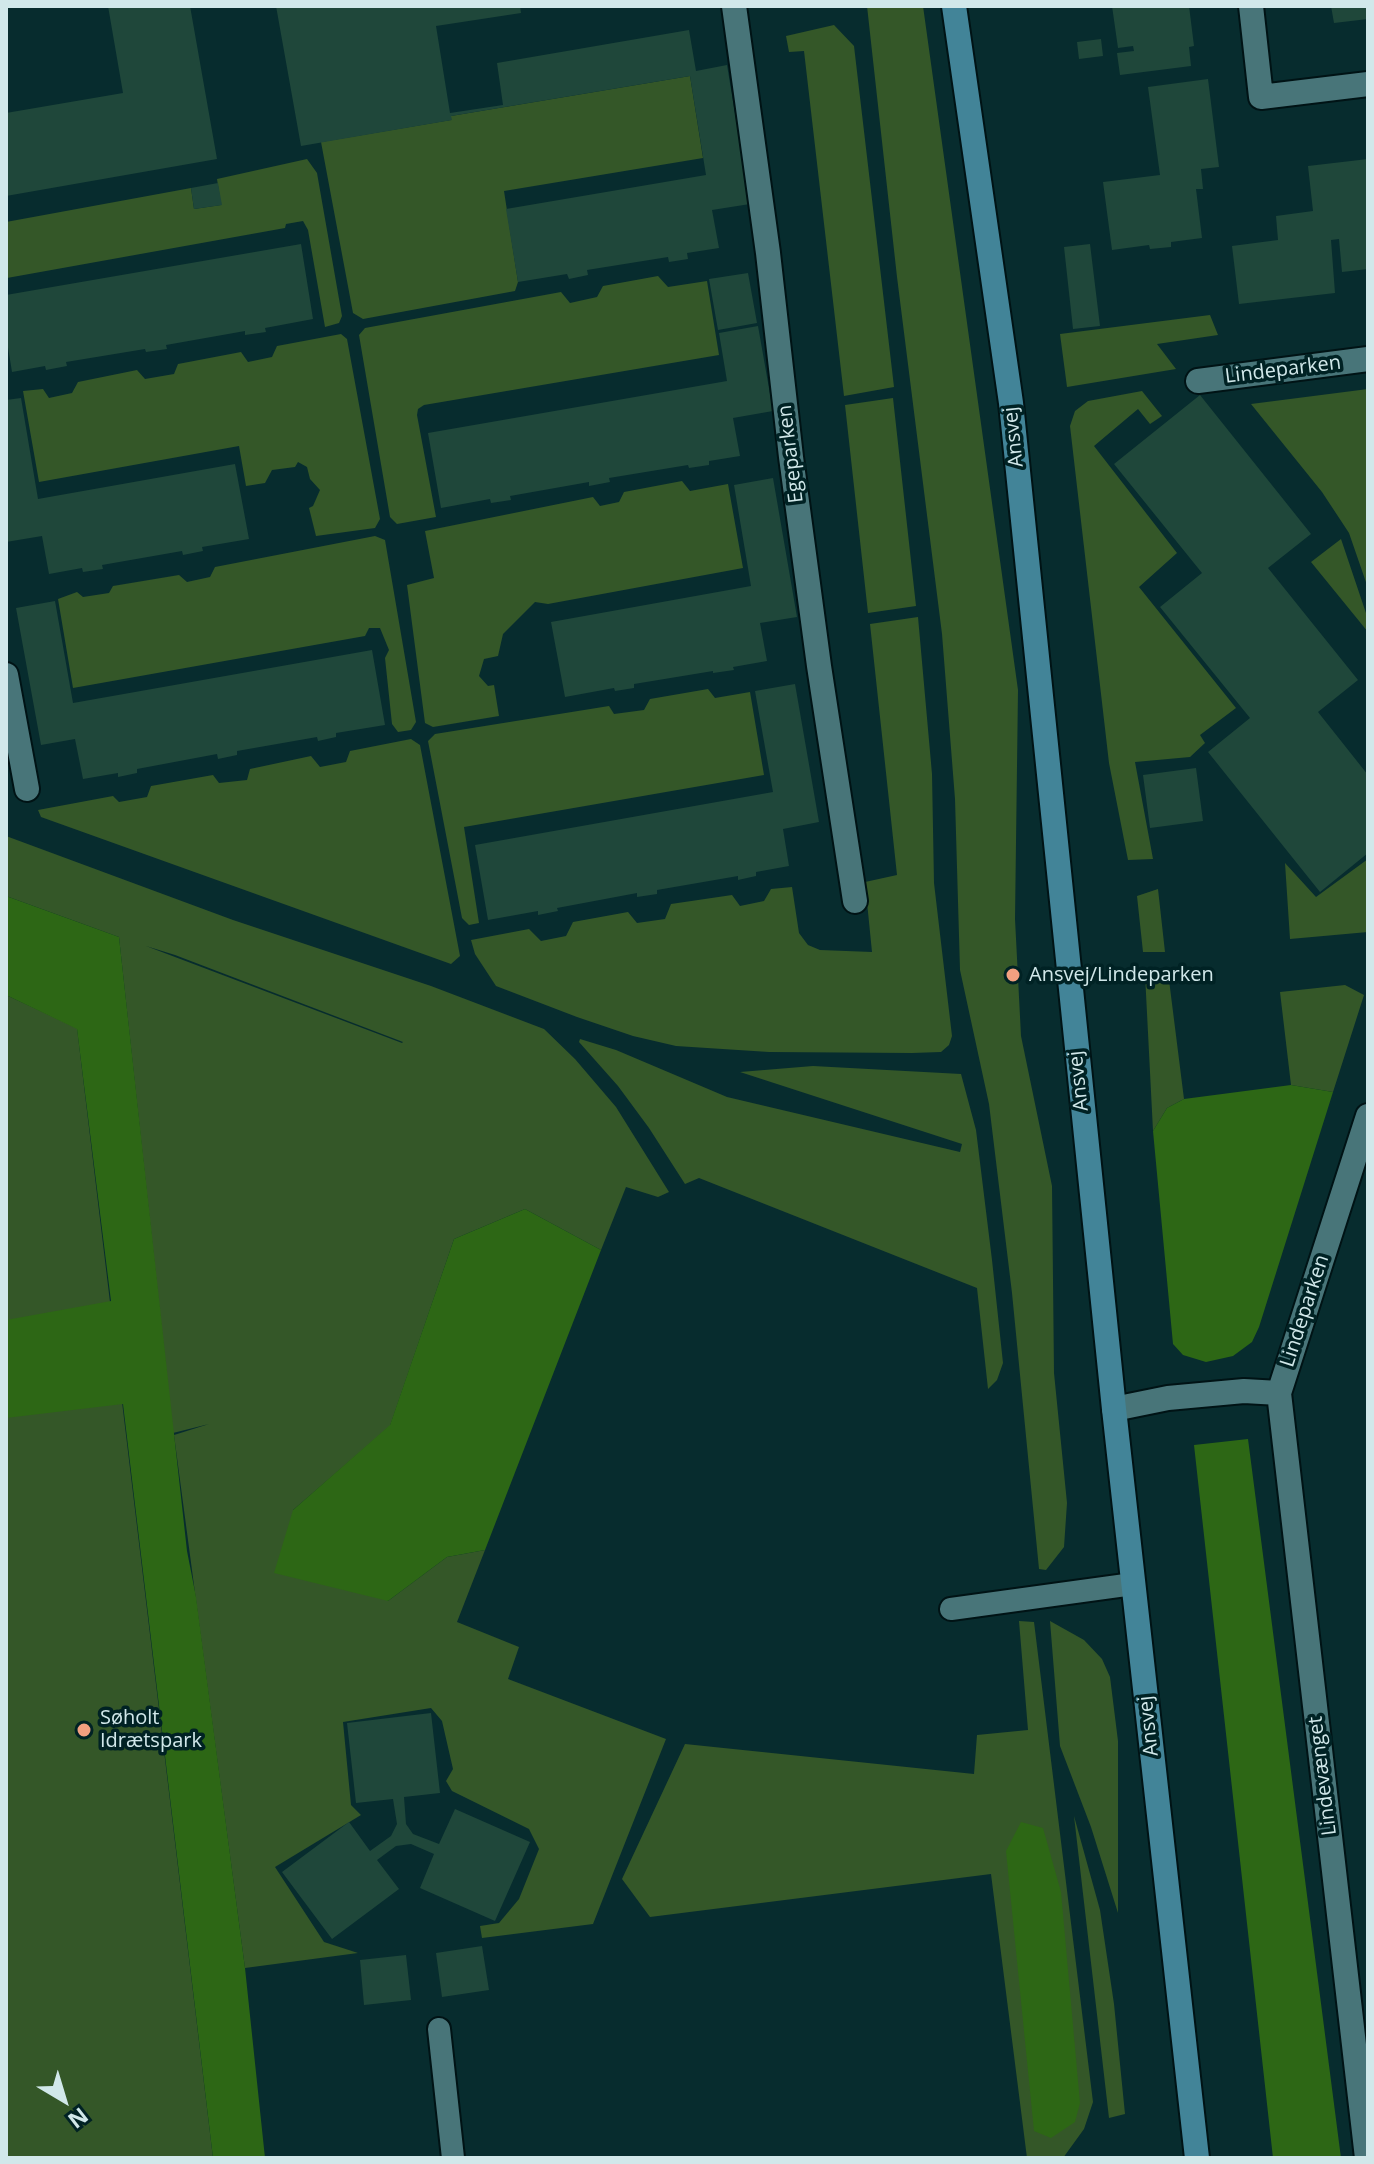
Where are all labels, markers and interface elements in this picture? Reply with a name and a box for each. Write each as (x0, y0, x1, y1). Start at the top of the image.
street label: Lindeparken (1224, 351, 1342, 389)
street label: Egeparken (773, 404, 809, 504)
street label: Ansvej (999, 406, 1029, 468)
place label: Ansvej/Lindeparken (1029, 963, 1214, 987)
marker: Ansvej/Lindeparken (1004, 966, 1022, 984)
street label: Ansvej (1064, 1050, 1094, 1112)
street label: Lindeparken (1276, 1252, 1334, 1370)
street label: Ansvej (1134, 1695, 1164, 1757)
place label: Søholt Idrætspark (100, 1706, 202, 1753)
street label: Lindevænget (1304, 1715, 1342, 1837)
marker: Søholt Idrætspark (75, 1721, 93, 1739)
north arrow (24, 2060, 104, 2140)
text: N (62, 2102, 95, 2136)

